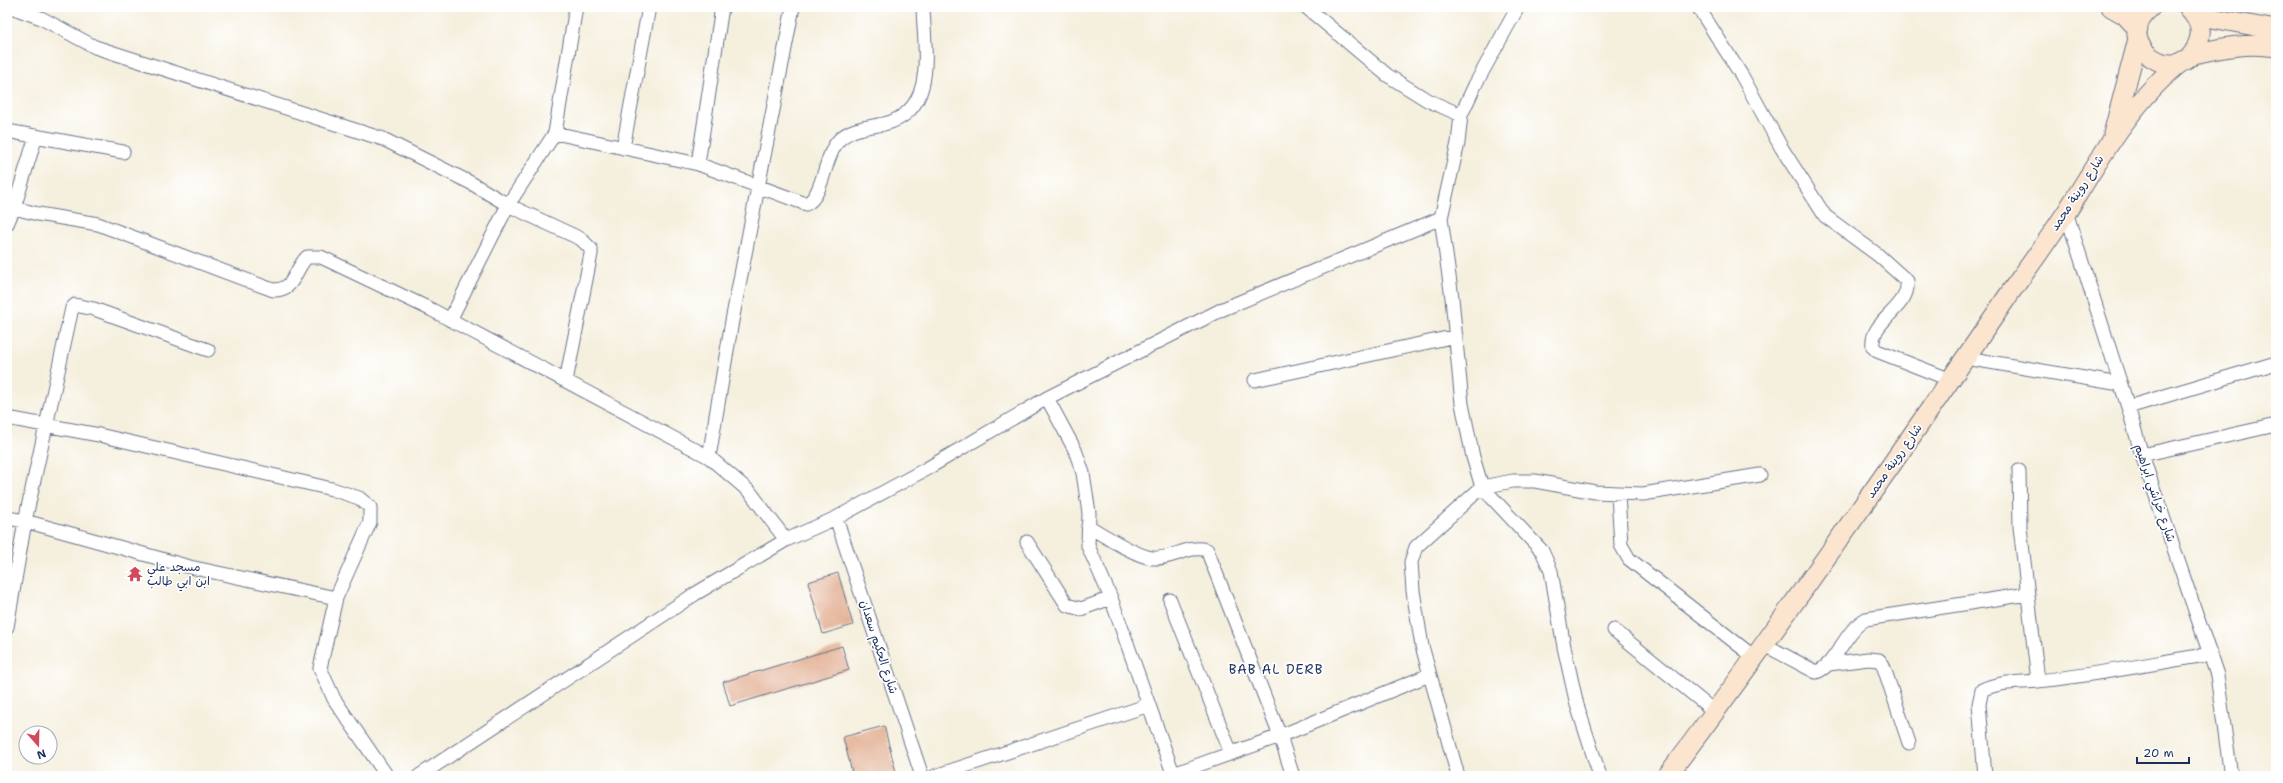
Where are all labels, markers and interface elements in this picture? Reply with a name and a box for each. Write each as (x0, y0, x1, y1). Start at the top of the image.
street label: شارع روينة محمد (2046, 152, 2108, 235)
street label: شارع روينة محمد (1862, 421, 1926, 502)
street label: شارع خراشي ابراهيم (2128, 442, 2179, 545)
place label: مسجد علي ابن ابي طالب (147, 559, 210, 592)
temple icon: مسجد علي ابن ابي طالب (126, 565, 144, 583)
street label: شارع الحكيم سعدان (855, 598, 902, 696)
district label: BAB AL DERB (1229, 661, 1323, 678)
north arrow (18, 725, 58, 765)
scale bar (2137, 739, 2189, 765)
text: N (34, 745, 48, 763)
text: 20 m (2143, 745, 2174, 761)

